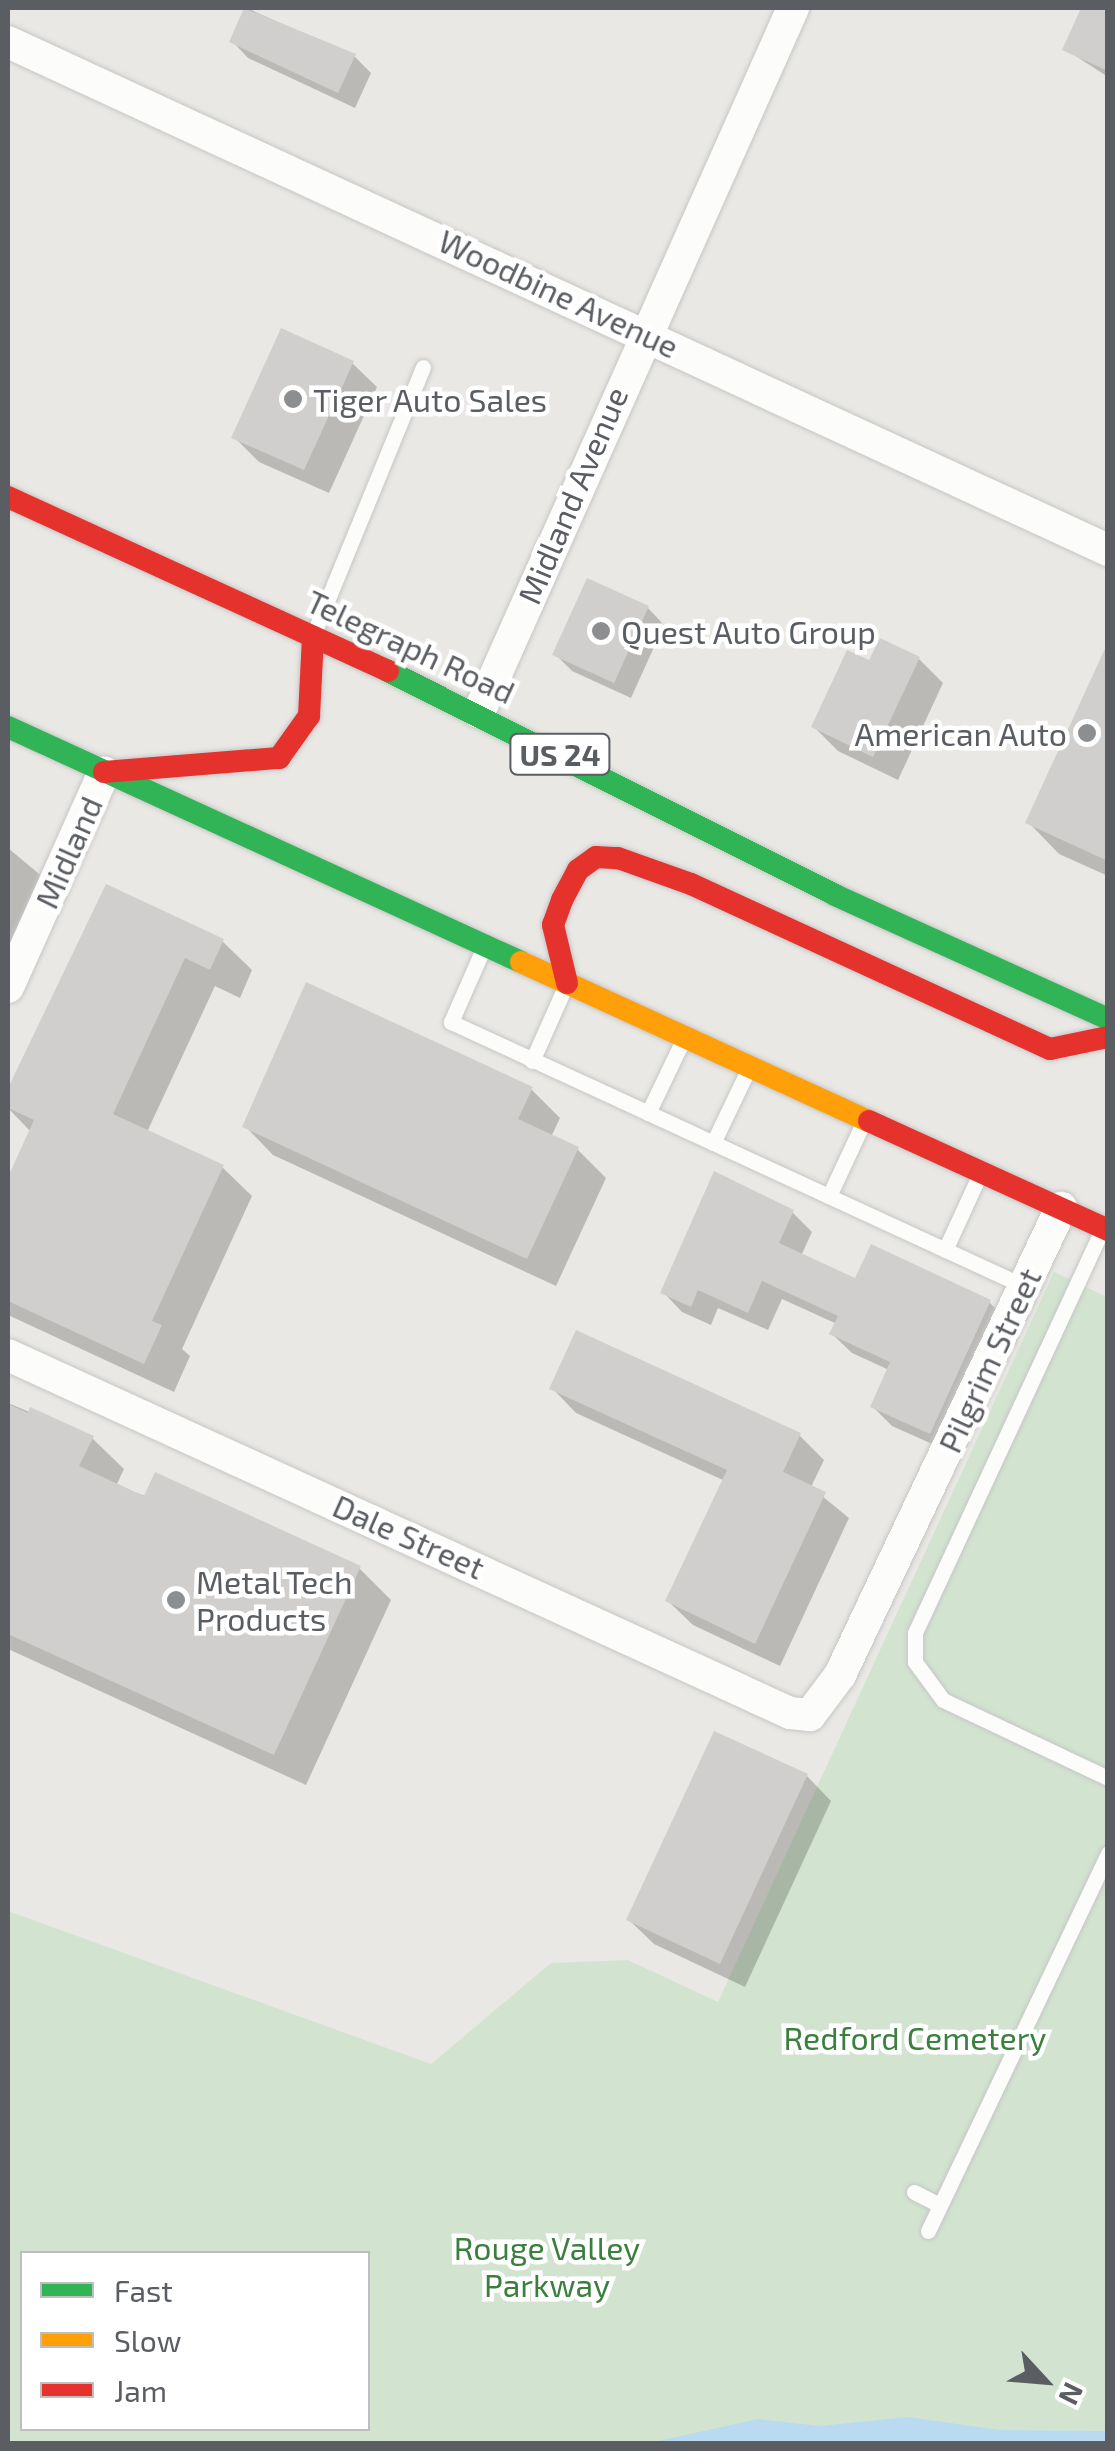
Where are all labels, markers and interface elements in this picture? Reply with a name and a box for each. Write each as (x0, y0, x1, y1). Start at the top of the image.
street label: Woodbine Avenue (433, 220, 685, 366)
place label: Tiger Auto Sales (313, 380, 549, 418)
street label: Midland Avenue (509, 380, 635, 610)
marker: Tiger Auto Sales (282, 388, 304, 410)
street label: Telegraph Road (301, 581, 521, 711)
place label: Quest Auto Group (621, 612, 877, 650)
marker: Quest Auto Group (590, 620, 612, 642)
place label: American Auto (854, 714, 1067, 752)
marker: American Auto (1076, 722, 1098, 744)
road number: US 24 (508, 729, 612, 779)
street label: Midland (26, 790, 110, 914)
street label: Pilgrim Street (930, 1262, 1048, 1458)
street label: Dale Street (327, 1486, 491, 1586)
place label: Metal Tech Products (196, 1563, 354, 1638)
marker: Metal Tech Products (165, 1589, 187, 1611)
park label: Redford Cemetery (784, 2018, 1046, 2056)
park label: Rouge Valley Parkway (453, 2229, 641, 2304)
legend (20, 2251, 370, 2431)
text: Fast (114, 2272, 173, 2308)
text: Slow (114, 2322, 181, 2358)
north arrow (995, 2331, 1095, 2431)
text: Jam (114, 2372, 167, 2408)
text: N (1052, 2378, 1092, 2411)

